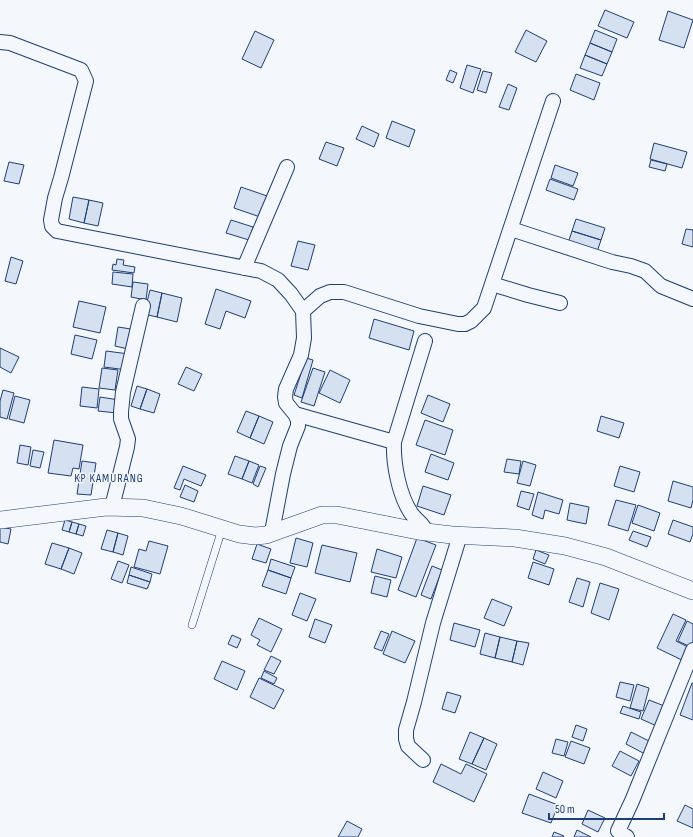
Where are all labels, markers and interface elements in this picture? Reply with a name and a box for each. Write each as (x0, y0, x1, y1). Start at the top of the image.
district label: KP KAMURANG (74, 471, 144, 486)
scale bar (549, 795, 664, 821)
text: 50 m (555, 802, 575, 817)

